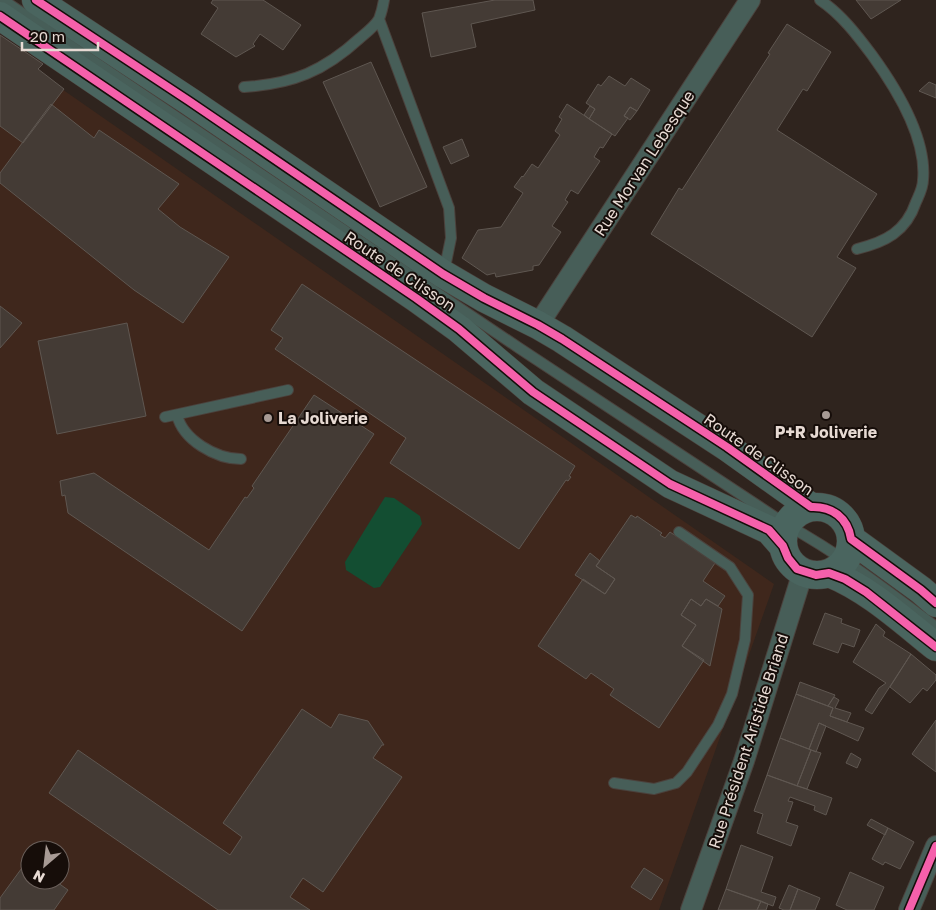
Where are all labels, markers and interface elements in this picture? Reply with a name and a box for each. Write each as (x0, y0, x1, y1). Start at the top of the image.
scale bar (22, 20, 99, 52)
text: 20 m (30, 27, 65, 45)
street label: Rue Morvan Lebesque (589, 86, 699, 240)
street label: Route de Clisson (341, 227, 459, 315)
place label: La Joliverie (278, 408, 368, 428)
street label: Route de Clisson (700, 409, 818, 499)
marker: P+R Joliverie (820, 409, 832, 421)
marker: La Joliverie (262, 412, 274, 424)
place label: P+R Joliverie (775, 422, 877, 442)
street label: Rue Président Aristide Briand (704, 631, 792, 851)
north arrow (20, 840, 70, 890)
text: N (30, 867, 47, 887)

